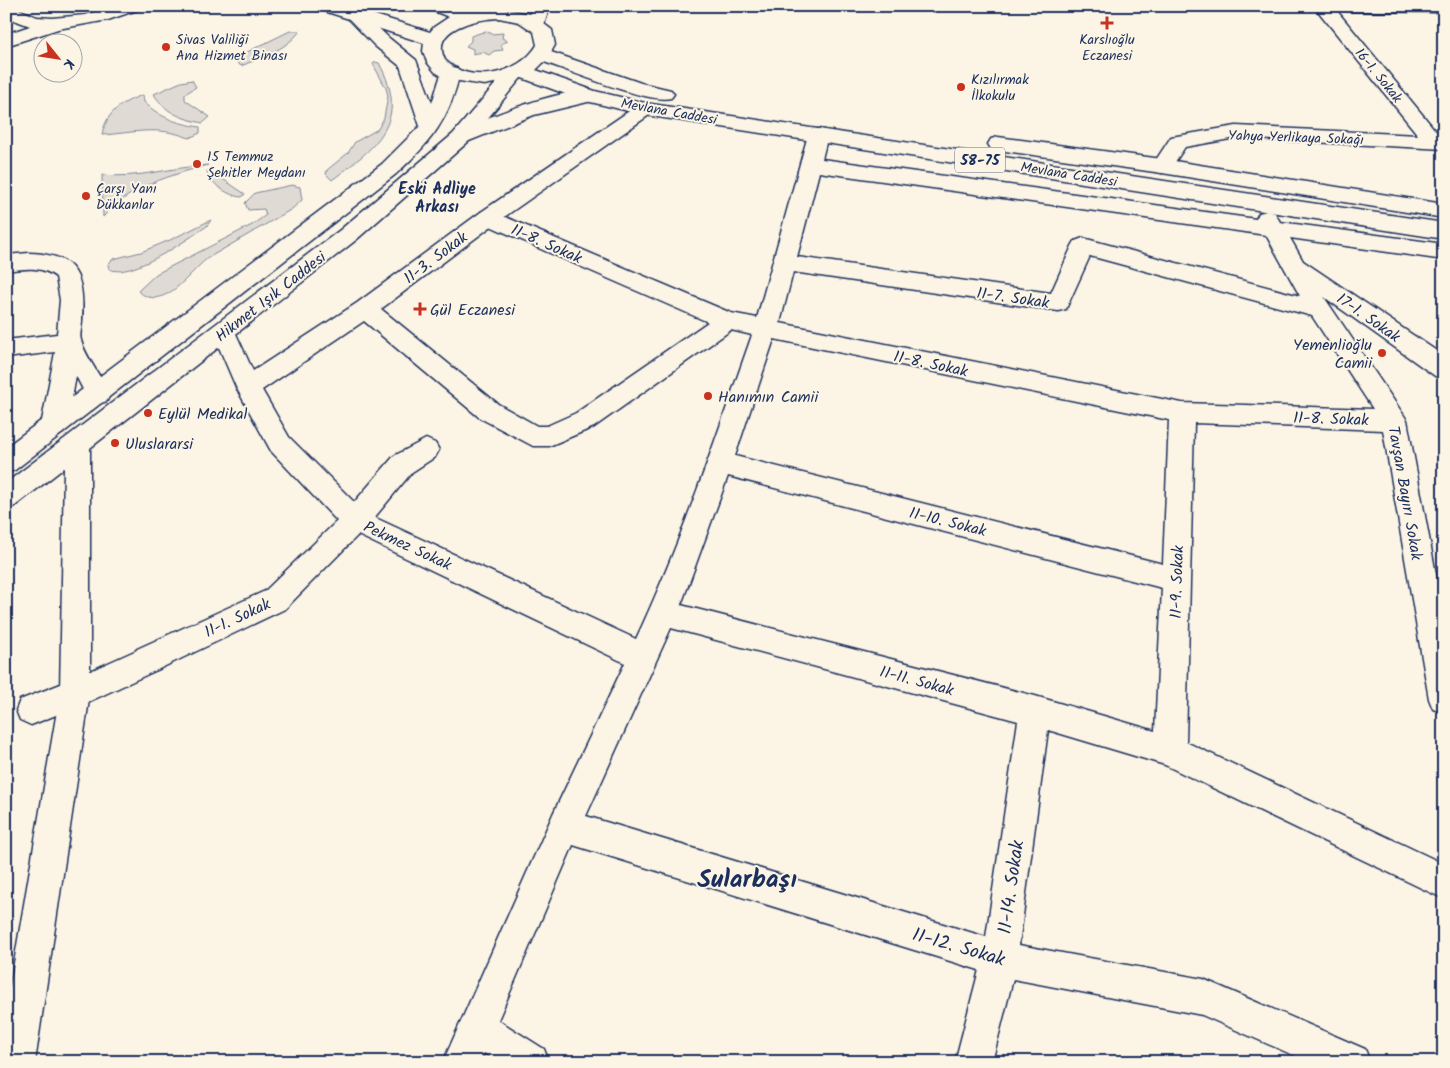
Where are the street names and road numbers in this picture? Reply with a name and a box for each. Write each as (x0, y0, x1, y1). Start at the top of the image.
street label: 16-1. Sokak (1349, 43, 1408, 108)
street label: Mevlana Caddesi (619, 93, 719, 131)
street label: Yahya Yerlikaya Sokağı (1228, 125, 1364, 151)
road number: 58-75 (955, 148, 1005, 172)
street label: Mevlana Caddesi (1019, 157, 1119, 194)
street label: 11-8. Sokak (507, 218, 586, 271)
street label: 11-3. Sokak (398, 225, 474, 291)
street label: Hikmet Işık Caddesi (210, 245, 333, 349)
street label: 11-7. Sokak (975, 281, 1051, 316)
street label: 17-1. Sokak (1331, 287, 1406, 350)
street label: 11-8. Sokak (891, 344, 971, 385)
street label: 11-8. Sokak (1293, 406, 1370, 433)
street label: Tavşan Bayırı Sokak (1380, 424, 1429, 563)
street label: 11-10. Sokak (906, 501, 989, 544)
street label: Pekmez Sokak (359, 515, 456, 578)
street label: 11-9. Sokak (1164, 544, 1191, 619)
street label: 11-1. Sokak (200, 592, 275, 645)
street label: 11-11. Sokak (877, 660, 957, 703)
street label: 11-14. Sokak (991, 838, 1033, 936)
street label: 11-12. Sokak (909, 920, 1008, 975)

